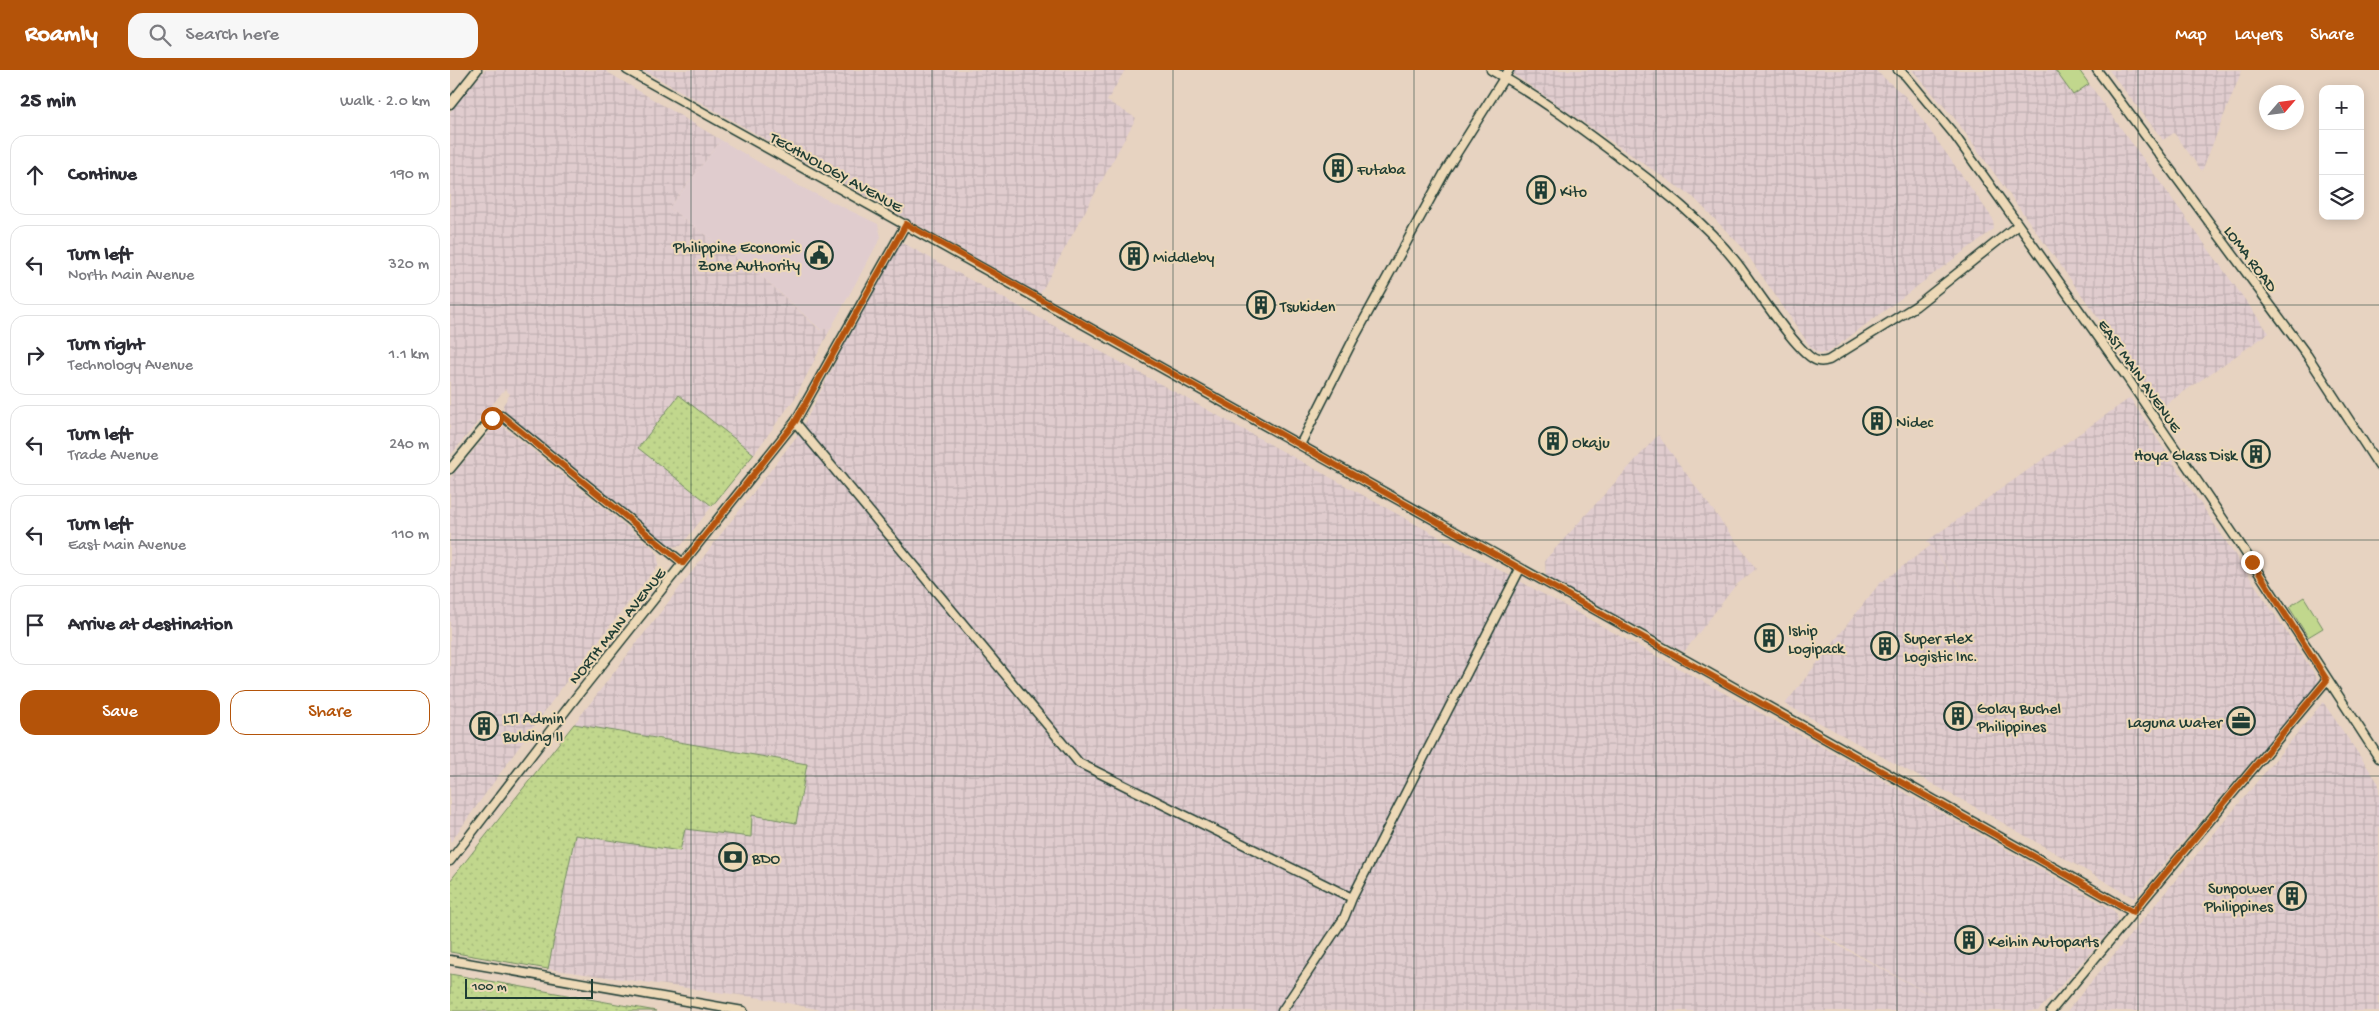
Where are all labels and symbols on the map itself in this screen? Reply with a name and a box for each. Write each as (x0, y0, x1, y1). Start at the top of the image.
north arrow (2259, 85, 2304, 130)
street label: TECHNOLOGY AVENUE (765, 129, 906, 219)
building icon: Futaba (1323, 153, 1353, 183)
place label: Futaba (1356, 162, 1407, 181)
building icon: Kito (1526, 175, 1556, 205)
place label: Kito (1560, 184, 1587, 203)
street label: LOMA ROAD (2218, 223, 2281, 297)
place label: Philippine Economic Zone Authority (672, 240, 801, 277)
public building icon: Philippine Economic Zone Authority (804, 240, 834, 270)
building icon: Middleby (1119, 241, 1149, 271)
place label: Middleby (1153, 250, 1215, 269)
building icon: Tsukiden (1246, 290, 1276, 320)
place label: Tsukiden (1279, 299, 1336, 318)
street label: EAST MAIN AVENUE (2092, 317, 2185, 438)
building icon: Nidec (1862, 406, 1892, 436)
route start (481, 407, 504, 430)
place label: Nidec (1896, 415, 1934, 434)
building icon: Okaju (1538, 426, 1568, 456)
place label: Okaju (1572, 435, 1610, 454)
building icon: Hoya Glass Disk (2241, 439, 2271, 469)
place label: Hoya Glass Disk (2134, 448, 2239, 467)
route end (2241, 551, 2264, 574)
street label: NORTH MAIN AVENUE (566, 564, 672, 689)
building icon: Iship Logipack (1754, 623, 1784, 653)
place label: Iship Logipack (1788, 623, 1846, 660)
building icon: Super Flex Logistic Inc. (1870, 631, 1900, 661)
place label: Super Flex Logistic Inc. (1904, 631, 1978, 668)
building icon: Golay Buchel Philippines (1943, 701, 1973, 731)
place label: Golay Buchel Philippines (1976, 701, 2061, 738)
office icon: Laguna Water (2226, 706, 2256, 736)
building icon: LTI Admin Bulding II (469, 711, 499, 741)
place label: LTI Admin Bulding II (502, 711, 564, 748)
place label: Laguna Water (2127, 715, 2223, 734)
bank icon: BDO (718, 842, 748, 872)
place label: BDO (751, 851, 781, 870)
place label: Sunpower Philippines (2203, 881, 2274, 918)
building icon: Sunpower Philippines (2277, 881, 2307, 911)
building icon: Keihin Autoparts (1954, 925, 1984, 955)
place label: Keihin Autoparts (1988, 934, 2100, 953)
scale bar (465, 976, 592, 999)

